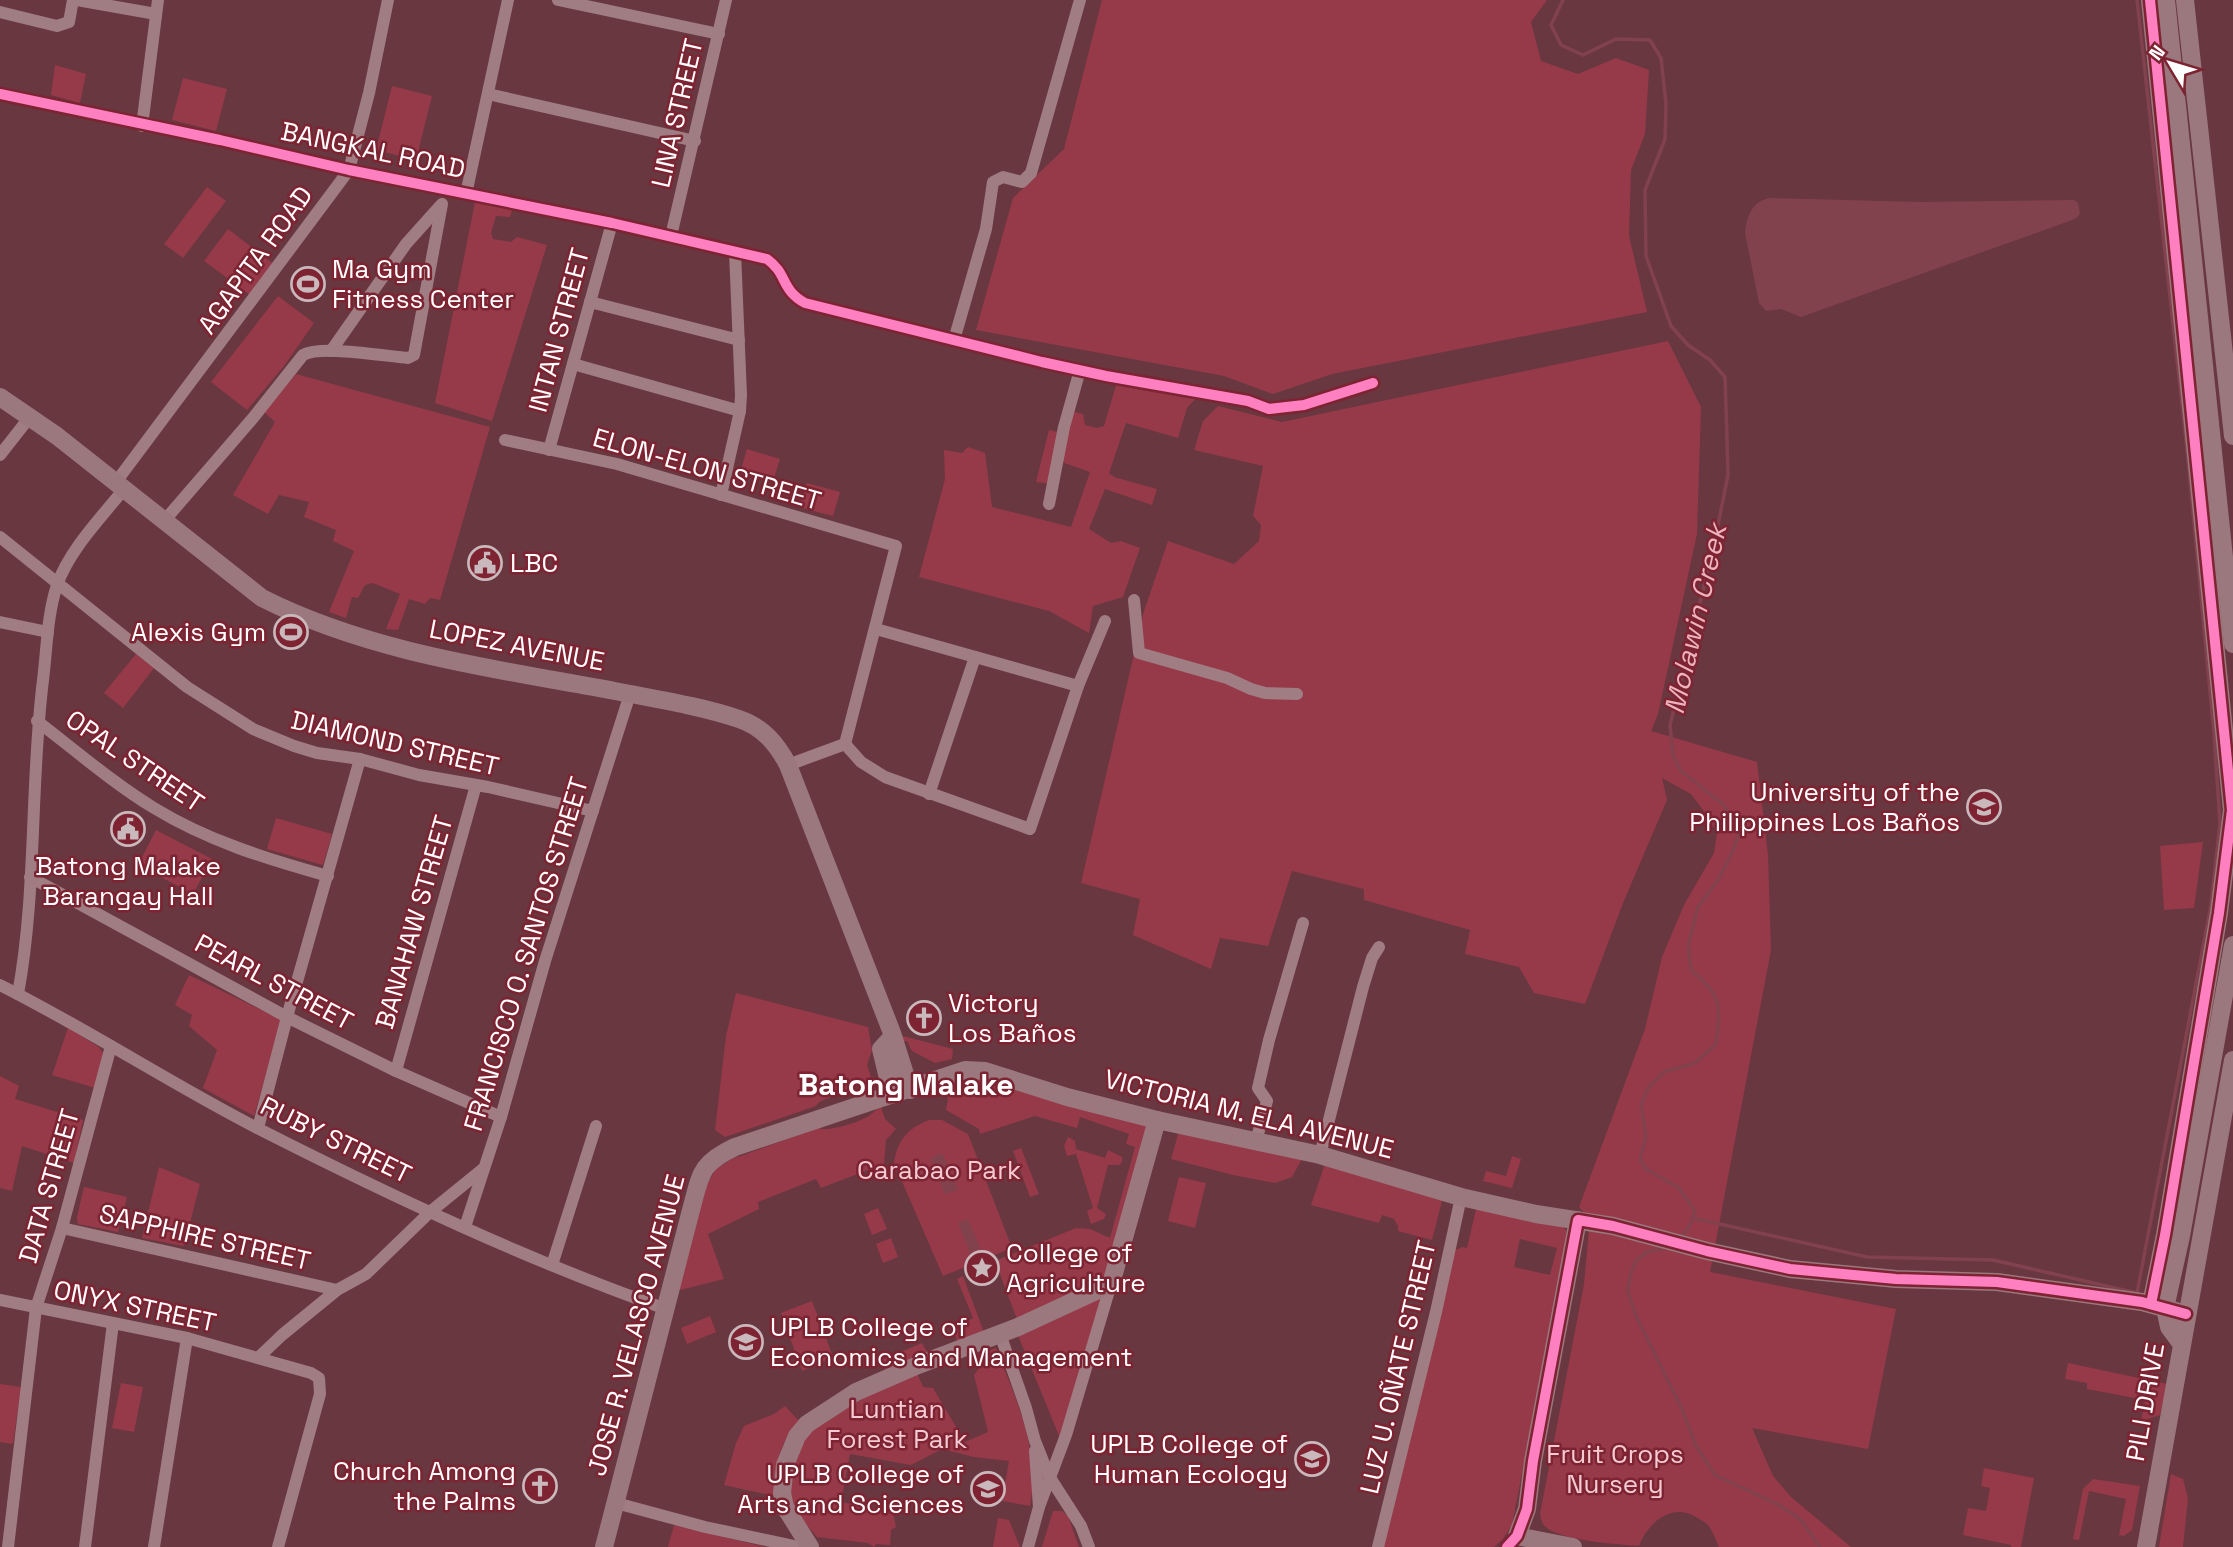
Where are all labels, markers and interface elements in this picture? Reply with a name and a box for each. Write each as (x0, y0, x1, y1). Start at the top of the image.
north arrow (2135, 28, 2205, 98)
street label: LINA STREET (643, 35, 711, 191)
text: N (2143, 40, 2171, 66)
street label: BANGKAL ROAD (278, 114, 468, 186)
street label: AGAPITA ROAD (190, 179, 320, 341)
street label: INTAN STREET (521, 244, 597, 416)
place label: Ma Gym Fitness Center (332, 252, 514, 316)
sports icon: Ma Gym Fitness Center (289, 265, 327, 303)
street label: ELON-ELON STREET (589, 420, 825, 518)
water label: Molawin Creek (1656, 518, 1735, 718)
public building icon: LBC (466, 544, 504, 582)
place label: LBC (510, 546, 558, 580)
street label: LOPEZ AVENUE (427, 611, 607, 679)
sports icon: Alexis Gym (272, 613, 310, 651)
place label: Alexis Gym (131, 615, 266, 649)
street label: OPAL STREET (59, 702, 211, 820)
street label: DIAMOND STREET (288, 703, 502, 783)
street label: FRANCISCO O. SANTOS STREET (456, 773, 596, 1135)
place label: University of the Philippines Los Baños (1689, 775, 1960, 839)
school or university icon: University of the Philippines Los Baños (1965, 788, 2003, 826)
public building icon: Batong Malake Barangay Hall (109, 810, 147, 848)
street label: BANAHAW STREET (367, 811, 461, 1033)
place label: Batong Malake Barangay Hall (35, 849, 221, 913)
street label: PEARL STREET (189, 926, 359, 1038)
place label: Victory Los Baños (948, 986, 1076, 1050)
church icon: Victory Los Baños (905, 999, 943, 1037)
street label: VICTORIA M. ELA AVENUE (1101, 1062, 1397, 1166)
district label: Batong Malake (798, 1065, 1014, 1104)
street label: RUBY STREET (255, 1089, 417, 1191)
street label: DATA STREET (11, 1105, 87, 1267)
park label: Carabao Park (857, 1153, 1021, 1187)
street label: JOSE R. VELASCO AVENUE (579, 1171, 693, 1479)
street label: SAPPHIRE STREET (96, 1196, 314, 1278)
place label: College of Agriculture (1006, 1236, 1146, 1300)
street label: LUZ U. OÑATE STREET (1352, 1237, 1444, 1497)
place icon: College of Agriculture (963, 1249, 1001, 1287)
street label: ONYX STREET (51, 1272, 219, 1340)
place label: UPLB College of Economics and Management (770, 1310, 1133, 1374)
school or university icon: UPLB College of Economics and Management (727, 1323, 765, 1361)
street label: PILI DRIVE (2118, 1340, 2172, 1464)
park label: Luntian Forest Park (827, 1392, 967, 1456)
place label: UPLB College of Human Ecology (1090, 1427, 1288, 1491)
park label: Fruit Crops Nursery (1546, 1437, 1684, 1501)
school or university icon: UPLB College of Human Ecology (1293, 1440, 1331, 1478)
place label: Church Among the Palms (333, 1454, 516, 1518)
place label: UPLB College of Arts and Sciences (737, 1457, 964, 1521)
church icon: Church Among the Palms (521, 1467, 559, 1505)
school or university icon: UPLB College of Arts and Sciences (969, 1470, 1007, 1508)

